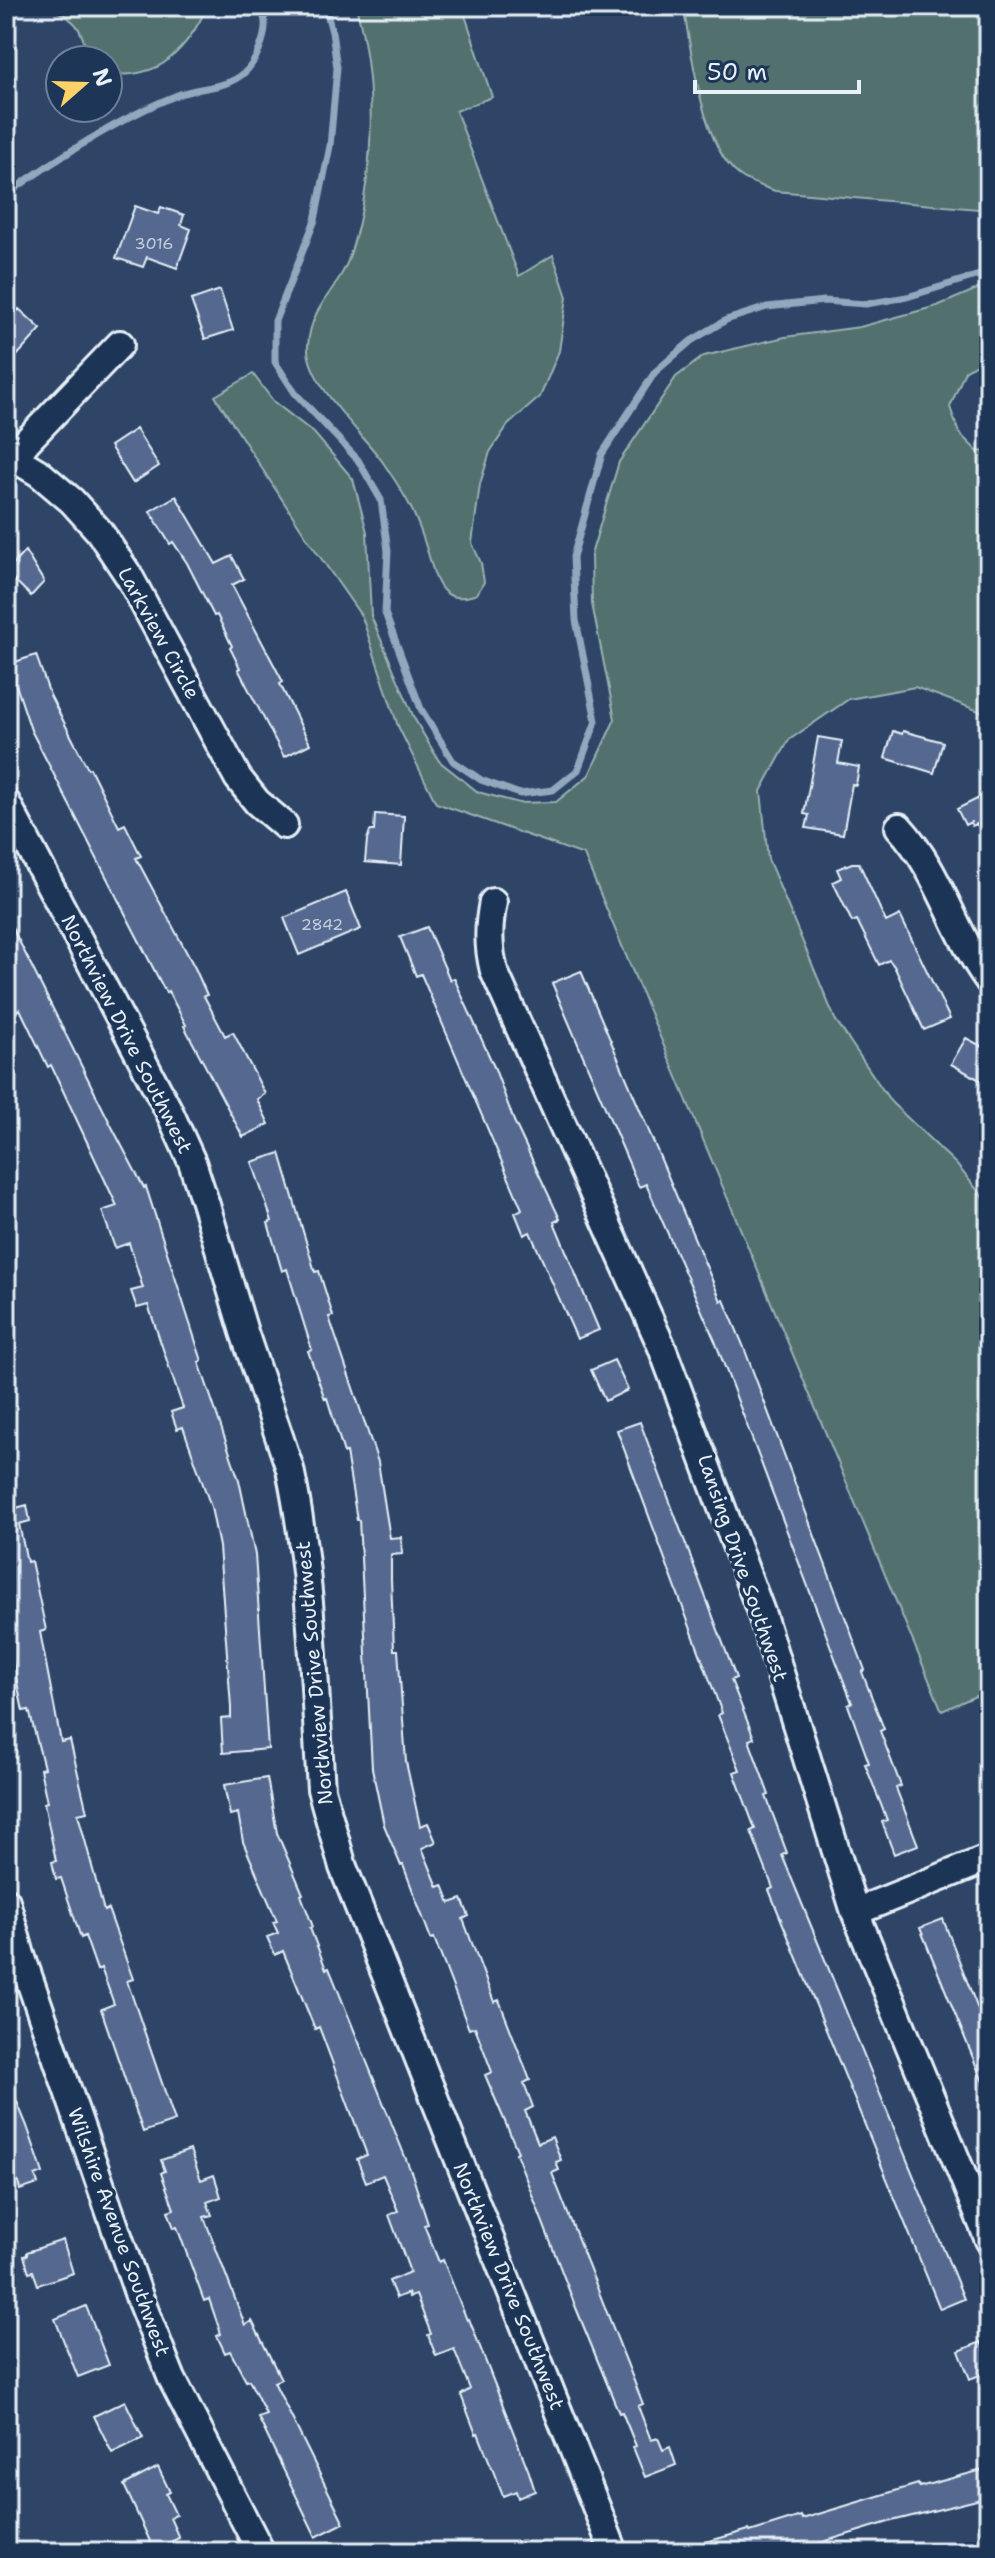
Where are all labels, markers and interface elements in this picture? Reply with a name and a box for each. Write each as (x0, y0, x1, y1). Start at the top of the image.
north arrow (44, 44, 124, 124)
scale bar (695, 44, 859, 94)
text: 50 m (707, 56, 767, 88)
text: N (86, 64, 119, 90)
house number: 3016 (135, 233, 173, 254)
street label: Larkview Circle (112, 563, 206, 703)
street label: Northview Drive Southwest (55, 910, 199, 1158)
house number: 2842 (301, 914, 343, 935)
street label: Lansing Drive Southwest (692, 1451, 794, 1685)
street label: Northview Drive Southwest (290, 1540, 338, 1806)
street label: Wilshire Avenue Southwest (62, 2104, 176, 2360)
street label: Northview Drive Southwest (447, 2158, 571, 2414)

